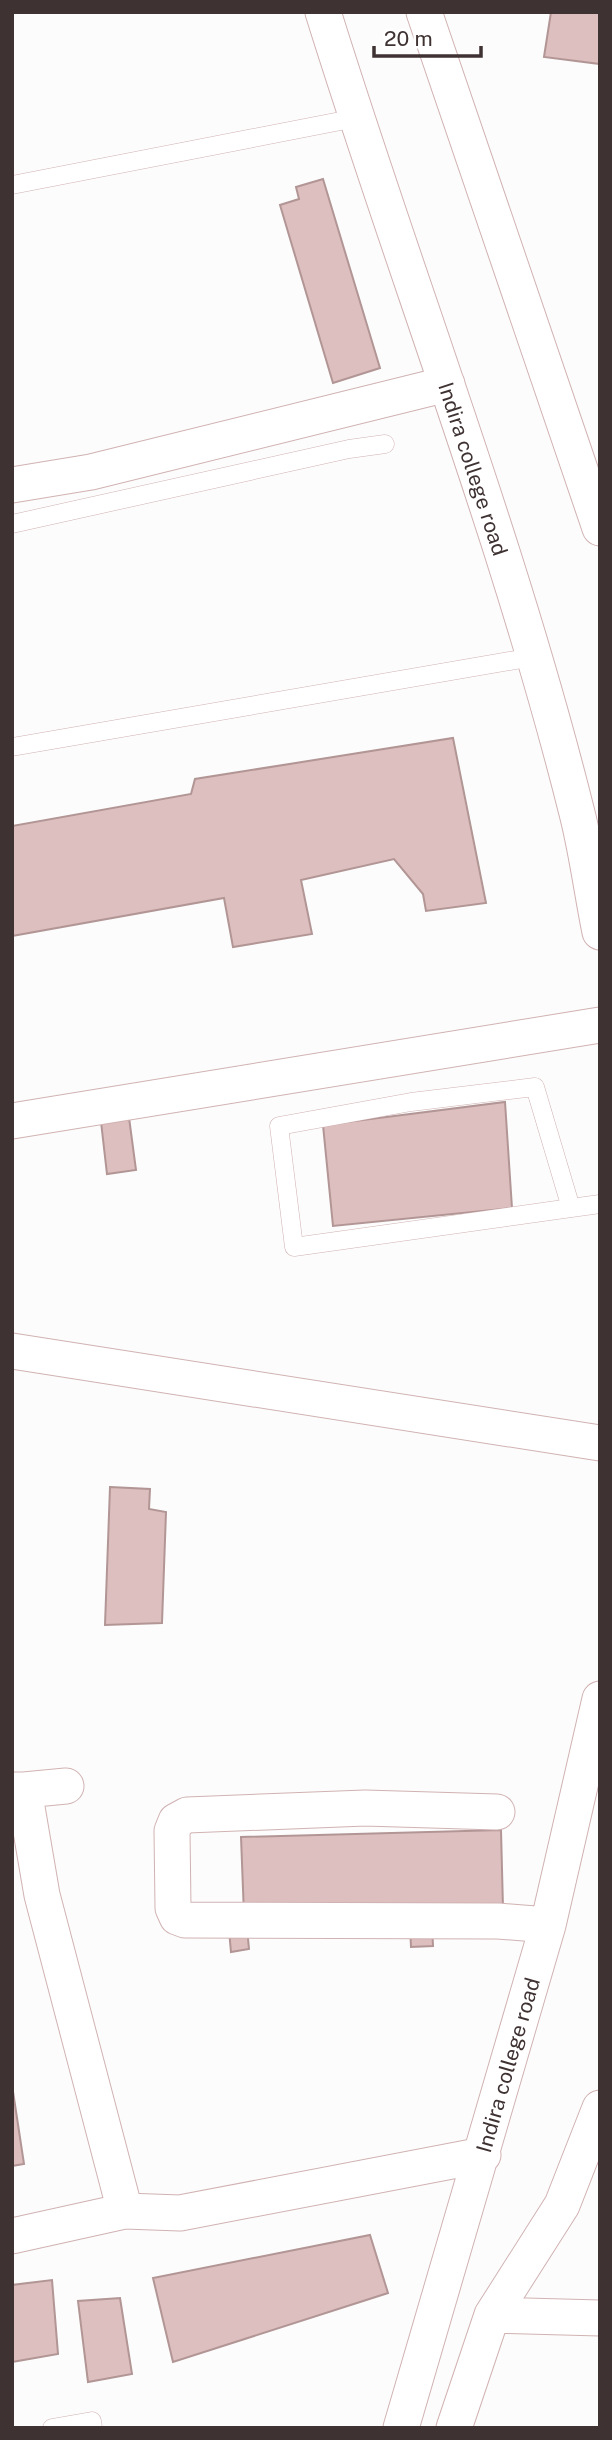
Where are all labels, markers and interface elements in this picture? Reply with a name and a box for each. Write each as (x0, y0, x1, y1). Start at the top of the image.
scale bar (374, 14, 481, 58)
text: 20 m (384, 26, 433, 51)
street label: Indira college road (433, 379, 513, 559)
street label: Indira college road (471, 1975, 545, 2155)

